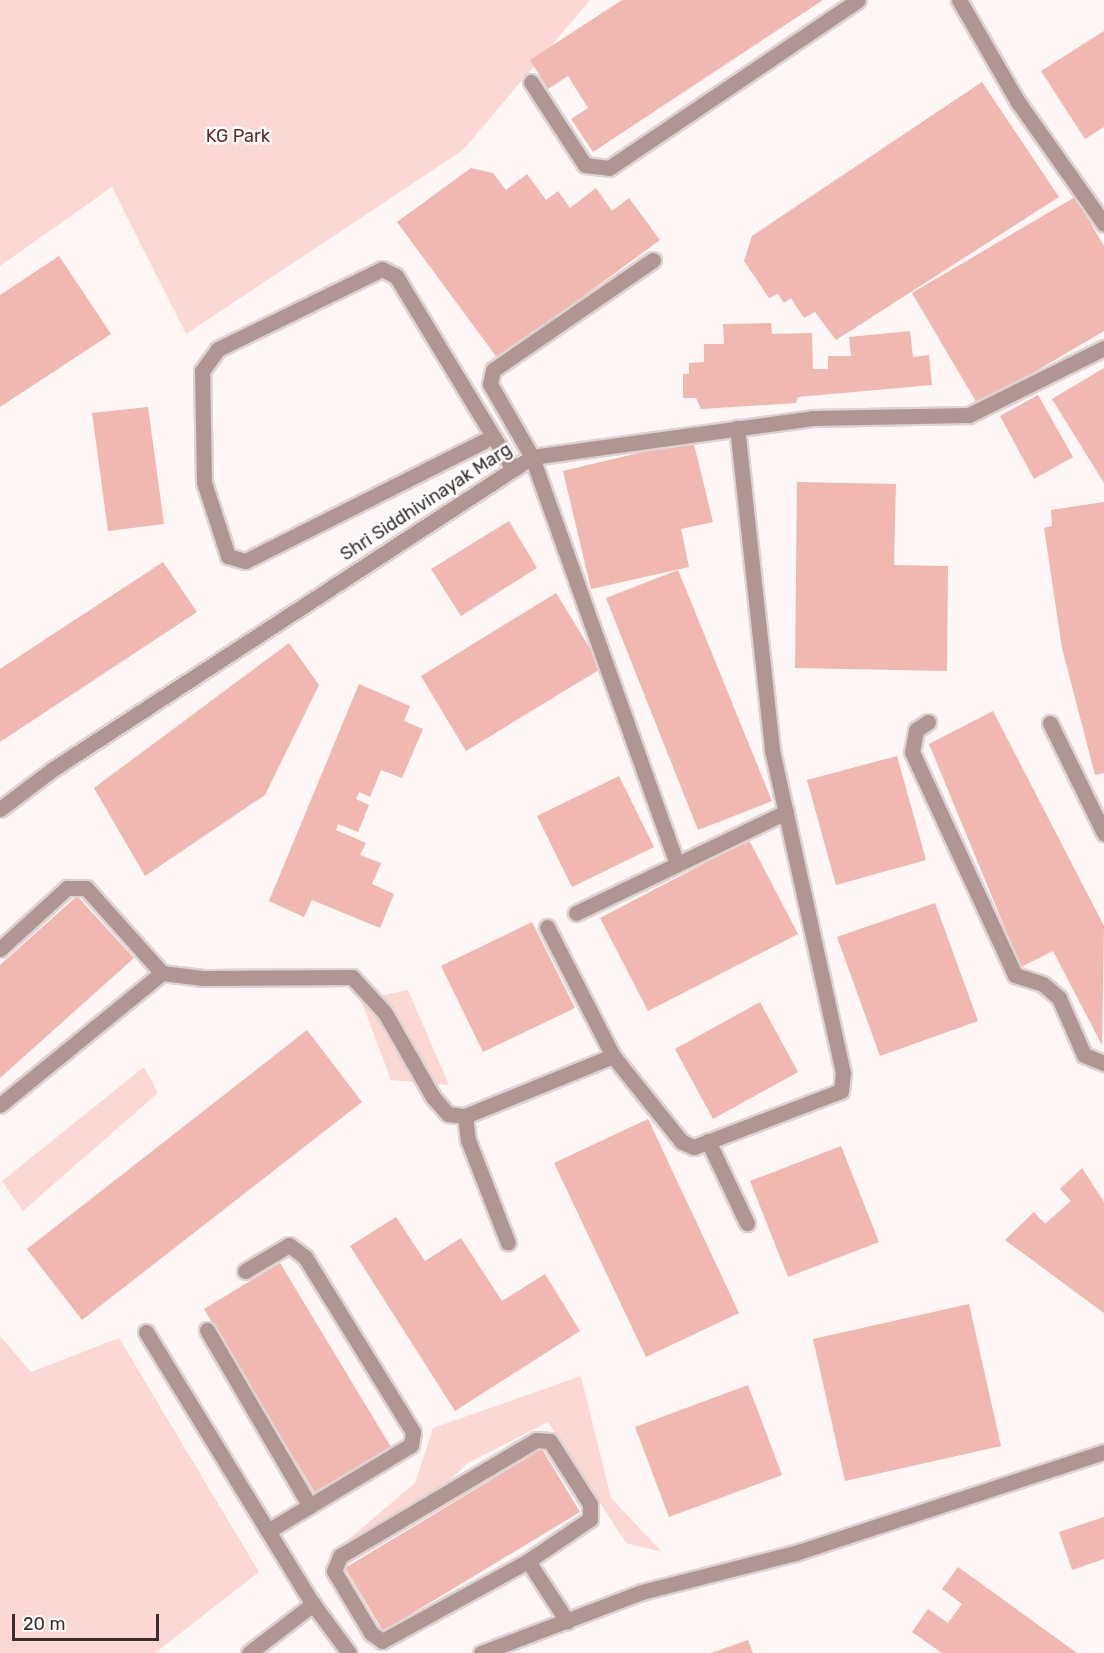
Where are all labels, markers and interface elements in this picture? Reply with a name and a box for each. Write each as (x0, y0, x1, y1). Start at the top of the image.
park label: KG Park (206, 125, 270, 147)
street label: Shri Siddhivinayak Marg (336, 439, 516, 565)
scale bar (15, 1602, 162, 1640)
text: 20 m (23, 1613, 65, 1635)

